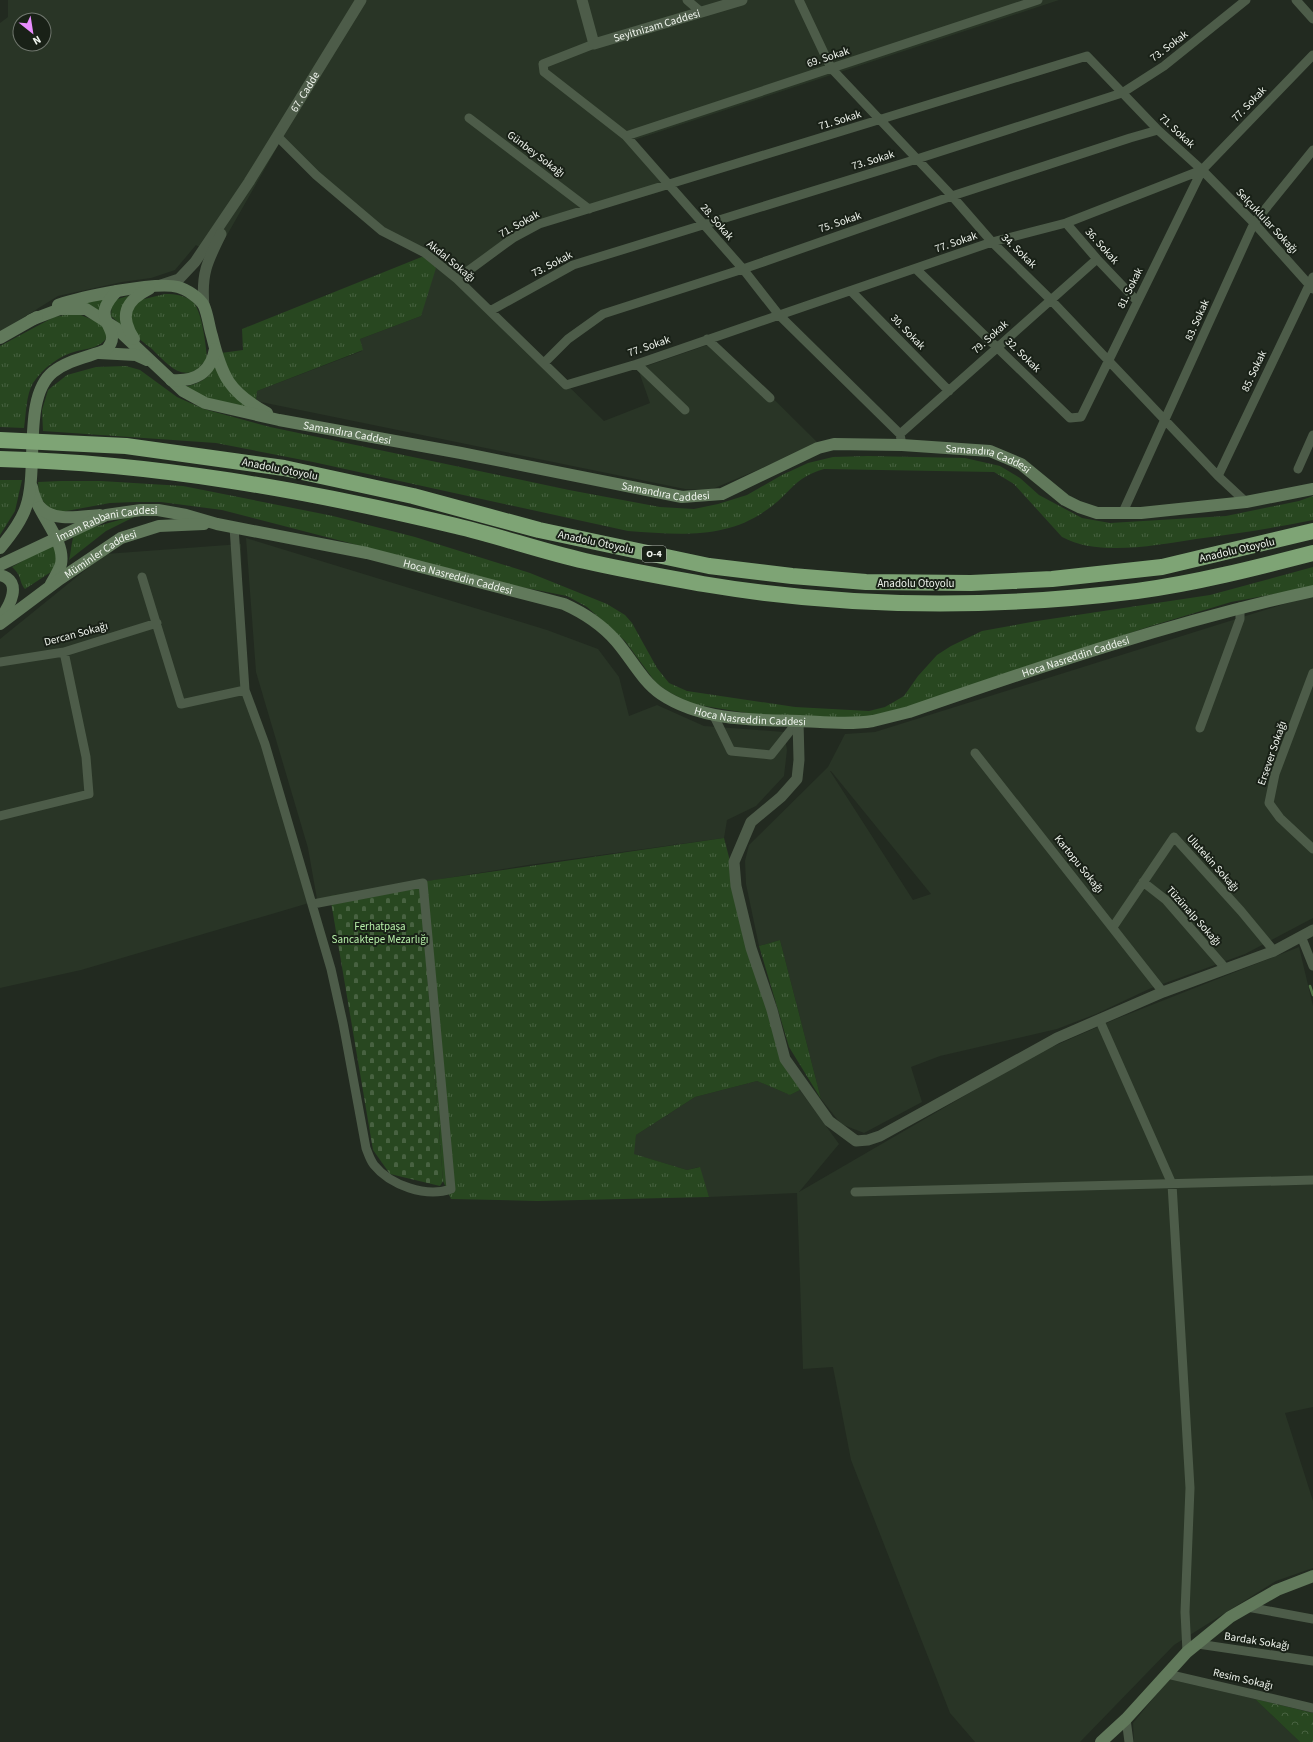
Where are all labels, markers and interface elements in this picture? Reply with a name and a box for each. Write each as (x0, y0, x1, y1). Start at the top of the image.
street label: Seyitnizam Caddesi (611, 5, 702, 45)
north arrow (12, 12, 52, 52)
street label: 73. Sokak (1147, 26, 1192, 65)
text: N (30, 32, 44, 49)
street label: 69. Sokak (805, 43, 852, 71)
street label: 67. Cadde (286, 68, 323, 115)
street label: 77. Sokak (1228, 83, 1270, 125)
street label: 71. Sokak (817, 106, 864, 134)
street label: 71. Sokak (1156, 110, 1199, 152)
street label: Günbey Sokağı (504, 127, 568, 181)
street label: 73. Sokak (850, 146, 897, 174)
street label: Selçuklular Sokağı (1233, 185, 1301, 257)
street label: 28. Sokak (697, 200, 737, 244)
street label: 71. Sokak (496, 207, 542, 241)
street label: 75. Sokak (817, 208, 864, 236)
street label: 36. Sokak (1082, 225, 1123, 268)
street label: 77. Sokak (933, 228, 980, 256)
street label: 34. Sokak (998, 230, 1040, 272)
street label: Akdal Sokağı (423, 237, 479, 285)
street label: 73. Sokak (529, 247, 576, 281)
street label: 81. Sokak (1114, 264, 1147, 311)
street label: 83. Sokak (1181, 296, 1213, 343)
street label: 30. Sokak (887, 311, 929, 353)
street label: 79. Sokak (969, 316, 1012, 357)
street label: 77. Sokak (626, 332, 673, 360)
street label: 32. Sokak (1002, 334, 1044, 376)
street label: 85. Sokak (1238, 347, 1270, 394)
street label: Samandıra Caddesi (302, 417, 393, 448)
street label: Samandıra Caddesi (945, 440, 1034, 477)
street label: Anadolu Otoyolu (241, 454, 319, 484)
street label: Samandıra Caddesi (620, 478, 710, 505)
street label: İmam Rabbani Caddesi (54, 503, 157, 545)
street label: Müminler Caddesi (61, 526, 139, 582)
street label: Anadolu Otoyolu (557, 527, 635, 557)
street label: Anadolu Otoyolu (1198, 534, 1276, 566)
road number: O-4 (642, 546, 666, 562)
street label: Hoca Nasreddin Caddesi (402, 555, 514, 598)
street label: Anadolu Otoyolu (877, 576, 955, 591)
street label: Dercan Sokağı (42, 618, 110, 650)
street label: Hoca Nasreddin Caddesi (1020, 632, 1131, 681)
street label: Hoca Nasreddin Caddesi (692, 703, 806, 729)
street label: Ersever Sokağı (1254, 719, 1290, 787)
street label: Ulutekin Sokağı (1183, 831, 1243, 895)
street label: Kartopu Sokağı (1051, 832, 1107, 896)
street label: Tüzünalp Sokağı (1163, 883, 1225, 949)
park label: Ferhatpaşa Sancaktepe Mezarlığı (332, 919, 428, 947)
street label: Bardak Sokağı (1223, 1628, 1291, 1654)
street label: Resim Sokağı (1211, 1665, 1275, 1693)

